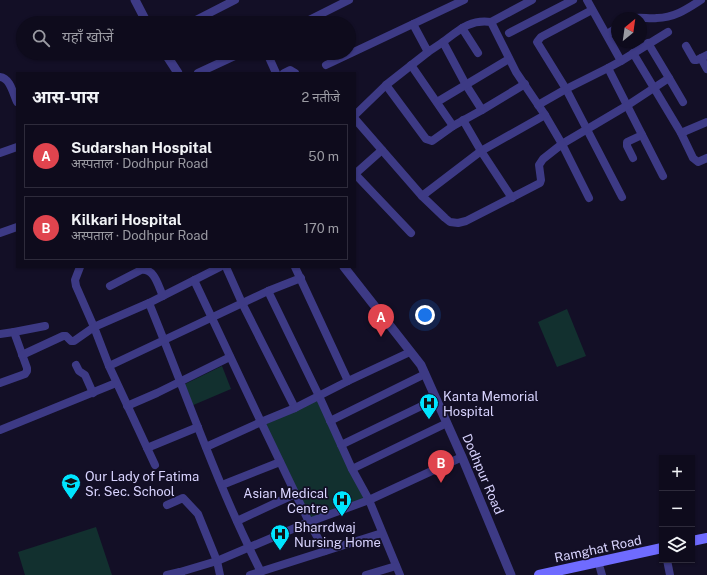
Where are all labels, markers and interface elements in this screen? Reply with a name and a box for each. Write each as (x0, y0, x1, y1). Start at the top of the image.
north arrow (611, 12, 647, 48)
search box (16, 16, 356, 60)
icon: search (30, 27, 52, 49)
text: यहाँ खोजें (62, 28, 113, 45)
text: आस-पास (32, 87, 99, 107)
text: 2 नतीजे (301, 90, 340, 105)
text: Sudarshan Hospital (71, 139, 212, 156)
text: A (41, 149, 51, 164)
text: 50 m (308, 149, 339, 164)
text: अस्पताल · Dodhpur Road (71, 156, 208, 171)
text: Kilkari Hospital (71, 211, 182, 228)
text: B (42, 221, 50, 236)
text: 170 m (304, 221, 339, 236)
text: अस्पताल · Dodhpur Road (71, 228, 208, 243)
pin: A (368, 304, 394, 337)
your location (415, 305, 435, 325)
place label: Kanta Memorial Hospital (443, 389, 538, 419)
hospital icon: Kanta Memorial Hospital (418, 392, 440, 420)
street label: Dodhpur Road (459, 431, 507, 517)
pin: B (428, 450, 454, 483)
map controls (659, 455, 695, 563)
button: + (659, 455, 695, 491)
place label: Our Lady of Fatima Sr. Sec. School (85, 469, 199, 499)
school or university icon: Our Lady of Fatima Sr. Sec. School (60, 472, 82, 500)
place label: Asian Medical Centre (243, 486, 328, 516)
hospital icon: Asian Medical Centre (331, 489, 353, 517)
button: − (659, 491, 695, 527)
place label: Bharrdwaj Nursing Home (294, 520, 381, 550)
hospital icon: Bharrdwaj Nursing Home (269, 523, 291, 551)
button: layers (659, 527, 695, 563)
street label: Ramghat Road (553, 532, 643, 566)

